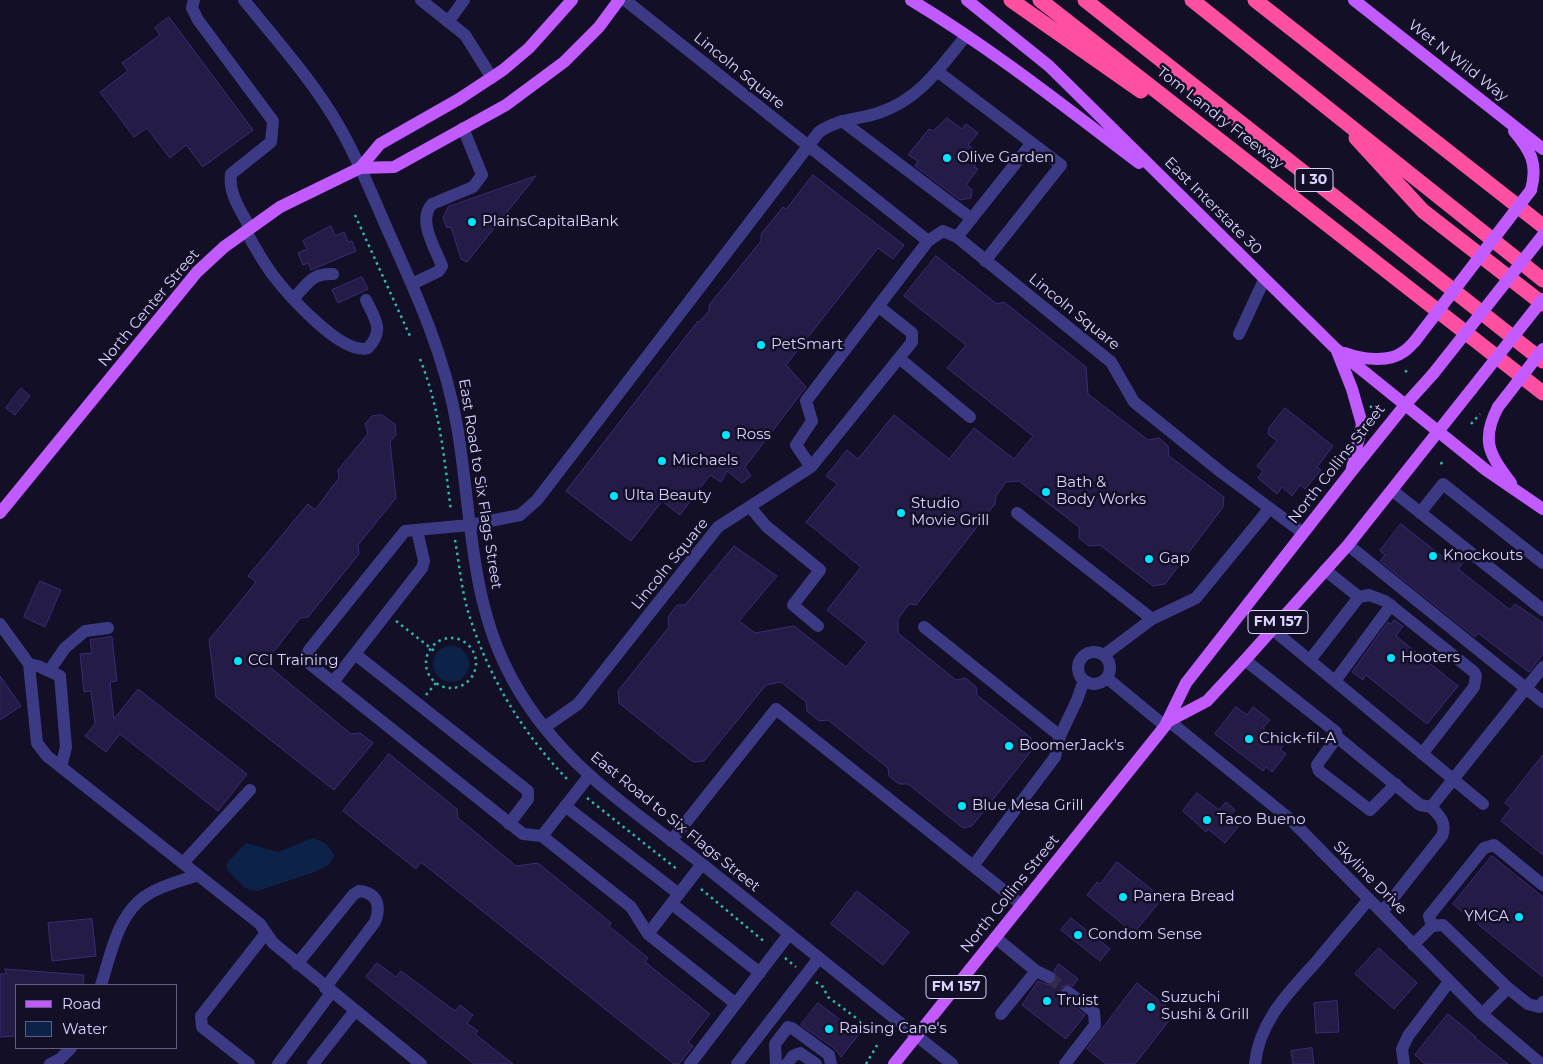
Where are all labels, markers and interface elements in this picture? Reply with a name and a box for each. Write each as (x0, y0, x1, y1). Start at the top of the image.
street label: Wet N Wild Way (1404, 16, 1512, 106)
street label: Lincoln Square (690, 29, 788, 113)
street label: Tom Landry Freeway (1153, 63, 1287, 173)
place label: Olive Garden (957, 149, 1054, 167)
marker: Olive Garden (941, 152, 953, 164)
street label: East Interstate 30 (1160, 153, 1266, 259)
road number: I 30 (1295, 168, 1333, 192)
place label: PlainsCapitalBank (482, 213, 619, 231)
marker: PlainsCapitalBank (466, 216, 478, 228)
street label: North Center Street (95, 246, 203, 370)
street label: Lincoln Square (1025, 270, 1123, 354)
place label: PetSmart (771, 336, 843, 354)
marker: PetSmart (755, 339, 767, 351)
street label: East Road to Six Flags Street (454, 377, 506, 591)
street label: North Collins Street (1285, 401, 1389, 527)
place label: Ross (736, 426, 771, 444)
marker: Ross (720, 429, 732, 441)
place label: Michaels (672, 452, 738, 470)
marker: Michaels (656, 455, 668, 467)
place label: Bath & Body Works (1056, 474, 1146, 509)
marker: Bath & Body Works (1040, 486, 1052, 498)
place label: Ulta Beauty (624, 487, 711, 505)
marker: Ulta Beauty (608, 490, 620, 502)
place label: Studio Movie Grill (911, 495, 989, 530)
marker: Studio Movie Grill (895, 507, 907, 519)
street label: Lincoln Square (628, 515, 712, 613)
place label: Knockouts (1443, 547, 1523, 565)
place label: Gap (1159, 550, 1190, 568)
marker: Knockouts (1427, 550, 1439, 562)
marker: Gap (1143, 553, 1155, 565)
road number: FM 157 (1248, 610, 1308, 634)
place label: Hooters (1401, 649, 1460, 667)
place label: CCI Training (248, 652, 338, 670)
marker: Hooters (1385, 652, 1397, 664)
marker: CCI Training (232, 655, 244, 667)
place label: Chick-fil-A (1259, 730, 1336, 748)
marker: Chick-fil-A (1243, 733, 1255, 745)
place label: BoomerJack's (1019, 737, 1124, 755)
marker: BoomerJack's (1003, 740, 1015, 752)
street label: East Road to Six Flags Street (587, 748, 763, 896)
place label: Blue Mesa Grill (972, 797, 1083, 815)
marker: Blue Mesa Grill (956, 800, 968, 812)
place label: Taco Bueno (1217, 811, 1306, 829)
marker: Taco Bueno (1201, 814, 1213, 826)
street label: North Collins Street (957, 831, 1063, 957)
street label: Skyline Drive (1330, 838, 1410, 918)
place label: Panera Bread (1133, 888, 1235, 906)
marker: Panera Bread (1117, 891, 1129, 903)
place label: YMCA (1464, 908, 1509, 926)
marker: YMCA (1513, 911, 1525, 923)
place label: Condom Sense (1088, 926, 1202, 944)
marker: Condom Sense (1072, 929, 1084, 941)
road number: FM 157 (926, 976, 986, 999)
legend (15, 984, 178, 1049)
place label: Suzuchi Sushi & Grill (1161, 989, 1249, 1024)
place label: Truist (1057, 992, 1099, 1010)
text: Road (62, 994, 101, 1013)
marker: Truist (1041, 995, 1053, 1007)
marker: Suzuchi Sushi & Grill (1145, 1001, 1157, 1013)
text: Water (62, 1019, 108, 1038)
place label: Raising Cane's (839, 1020, 947, 1038)
marker: Raising Cane's (823, 1023, 835, 1035)

